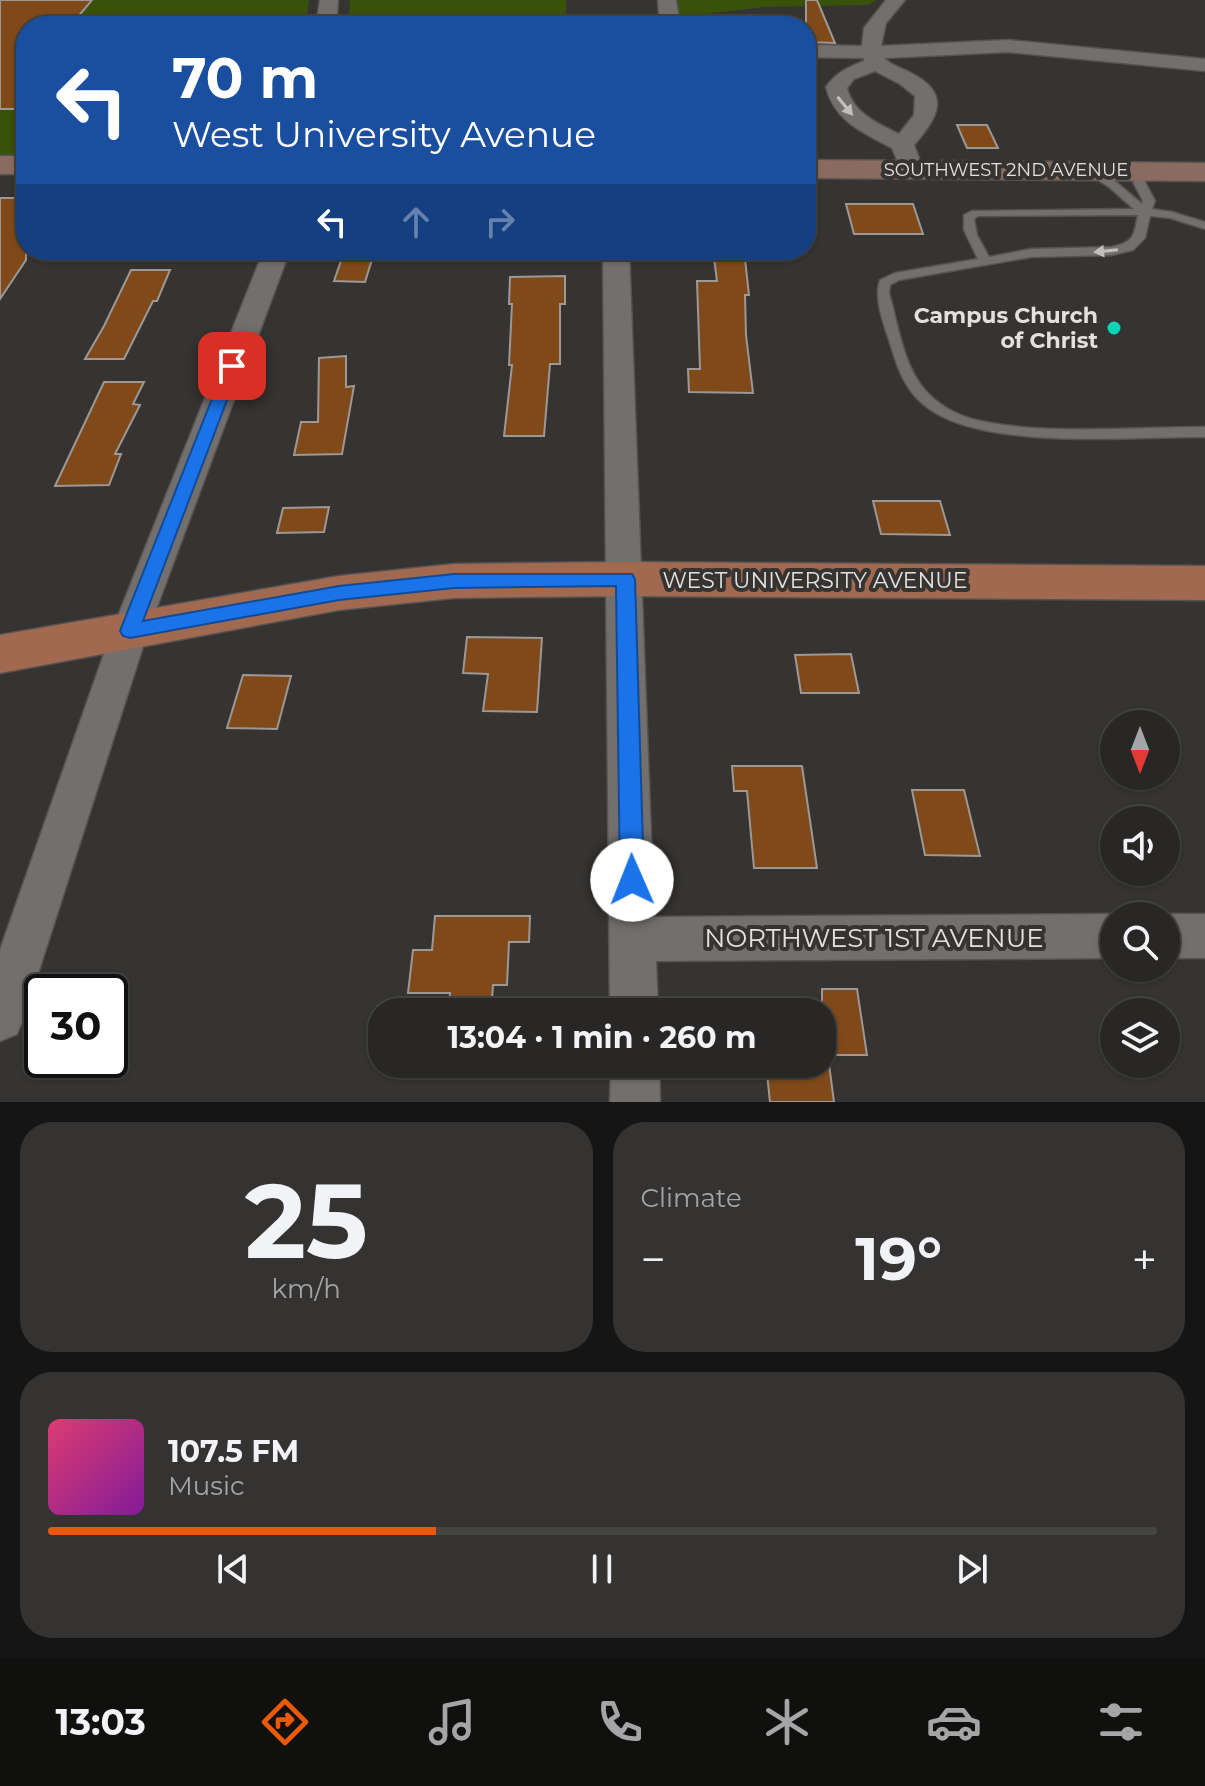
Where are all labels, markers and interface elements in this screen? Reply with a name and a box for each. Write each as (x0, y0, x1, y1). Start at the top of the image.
text: 70 m (172, 44, 318, 112)
icon: left (40, 48, 144, 152)
one-way arrow (837, 95, 854, 116)
text: West University Avenue (172, 112, 596, 156)
street label: SOUTHWEST 2ND AVENUE (884, 159, 1128, 181)
icon: left (310, 200, 354, 244)
icon: ahead (394, 200, 438, 244)
icon: right (478, 200, 522, 244)
one-way arrow (1093, 244, 1118, 257)
place label: Campus Church of Christ (914, 302, 1098, 354)
marker: Campus Church of Christ (1105, 319, 1123, 337)
pin (198, 332, 266, 400)
icon: arrive (210, 344, 254, 388)
street label: WEST UNIVERSITY AVENUE (663, 567, 967, 594)
north arrow (1100, 710, 1180, 790)
map controls (1100, 710, 1180, 1078)
button: sound (1100, 806, 1180, 886)
position arrow (590, 838, 674, 922)
button: search (1100, 902, 1180, 982)
street label: NORTHWEST 1ST AVENUE (704, 922, 1044, 954)
speed limit sign: 30 (24, 974, 128, 1078)
button: layers (1100, 998, 1180, 1078)
text: 13:04 · 1 min · 260 m (447, 1019, 757, 1056)
text: 25 (245, 1157, 368, 1284)
text: Climate (641, 1182, 742, 1214)
text: 19° (855, 1222, 942, 1295)
text: − (641, 1232, 666, 1286)
text: + (1132, 1232, 1157, 1286)
text: km/h (272, 1273, 341, 1305)
text: 107.5 FM (168, 1433, 299, 1470)
text: Music (168, 1470, 245, 1502)
icon: previous (211, 1547, 255, 1591)
icon: pause (580, 1547, 624, 1591)
icon: next (950, 1547, 994, 1591)
icon: directions (257, 1694, 313, 1750)
icon: music (424, 1694, 480, 1750)
icon: phone (592, 1694, 648, 1750)
icon: climate (759, 1694, 815, 1750)
icon: car (926, 1694, 982, 1750)
icon: filters (1093, 1694, 1149, 1750)
text: 13:03 (56, 1700, 146, 1744)

